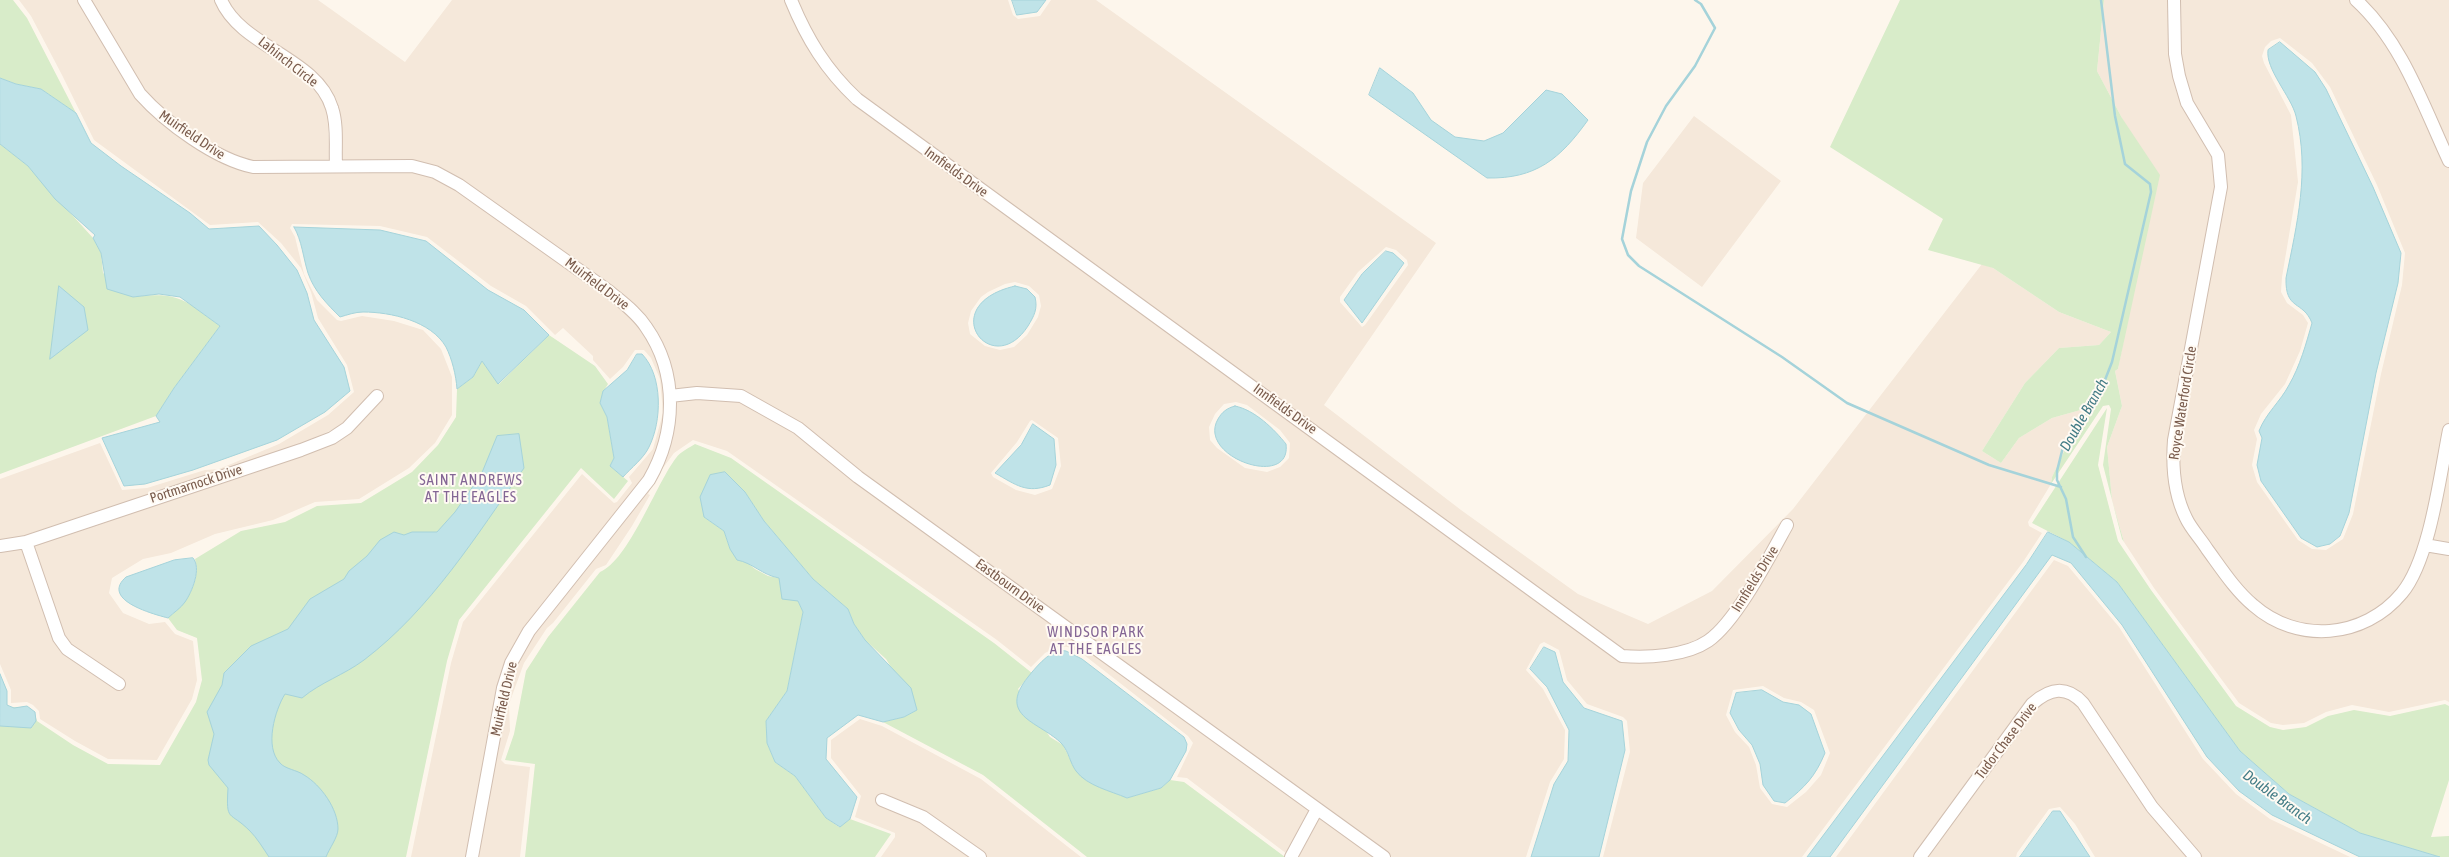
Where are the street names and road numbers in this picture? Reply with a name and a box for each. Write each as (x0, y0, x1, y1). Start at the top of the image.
street label: Lahinch Circle (255, 33, 321, 91)
street label: Muirfield Drive (156, 107, 228, 163)
street label: Innfields Drive (921, 143, 991, 201)
street label: Muirfield Drive (562, 254, 632, 314)
street label: Royce Waterford Circle (2166, 345, 2200, 461)
street label: Innfields Drive (1250, 380, 1320, 438)
street label: Portmarnock Drive (148, 461, 244, 507)
street label: Innfields Drive (1728, 543, 1782, 615)
street label: Eastbourn Drive (972, 555, 1048, 617)
street label: Muirfield Drive (487, 660, 521, 738)
street label: Tudor Chase Drive (1972, 699, 2040, 783)

